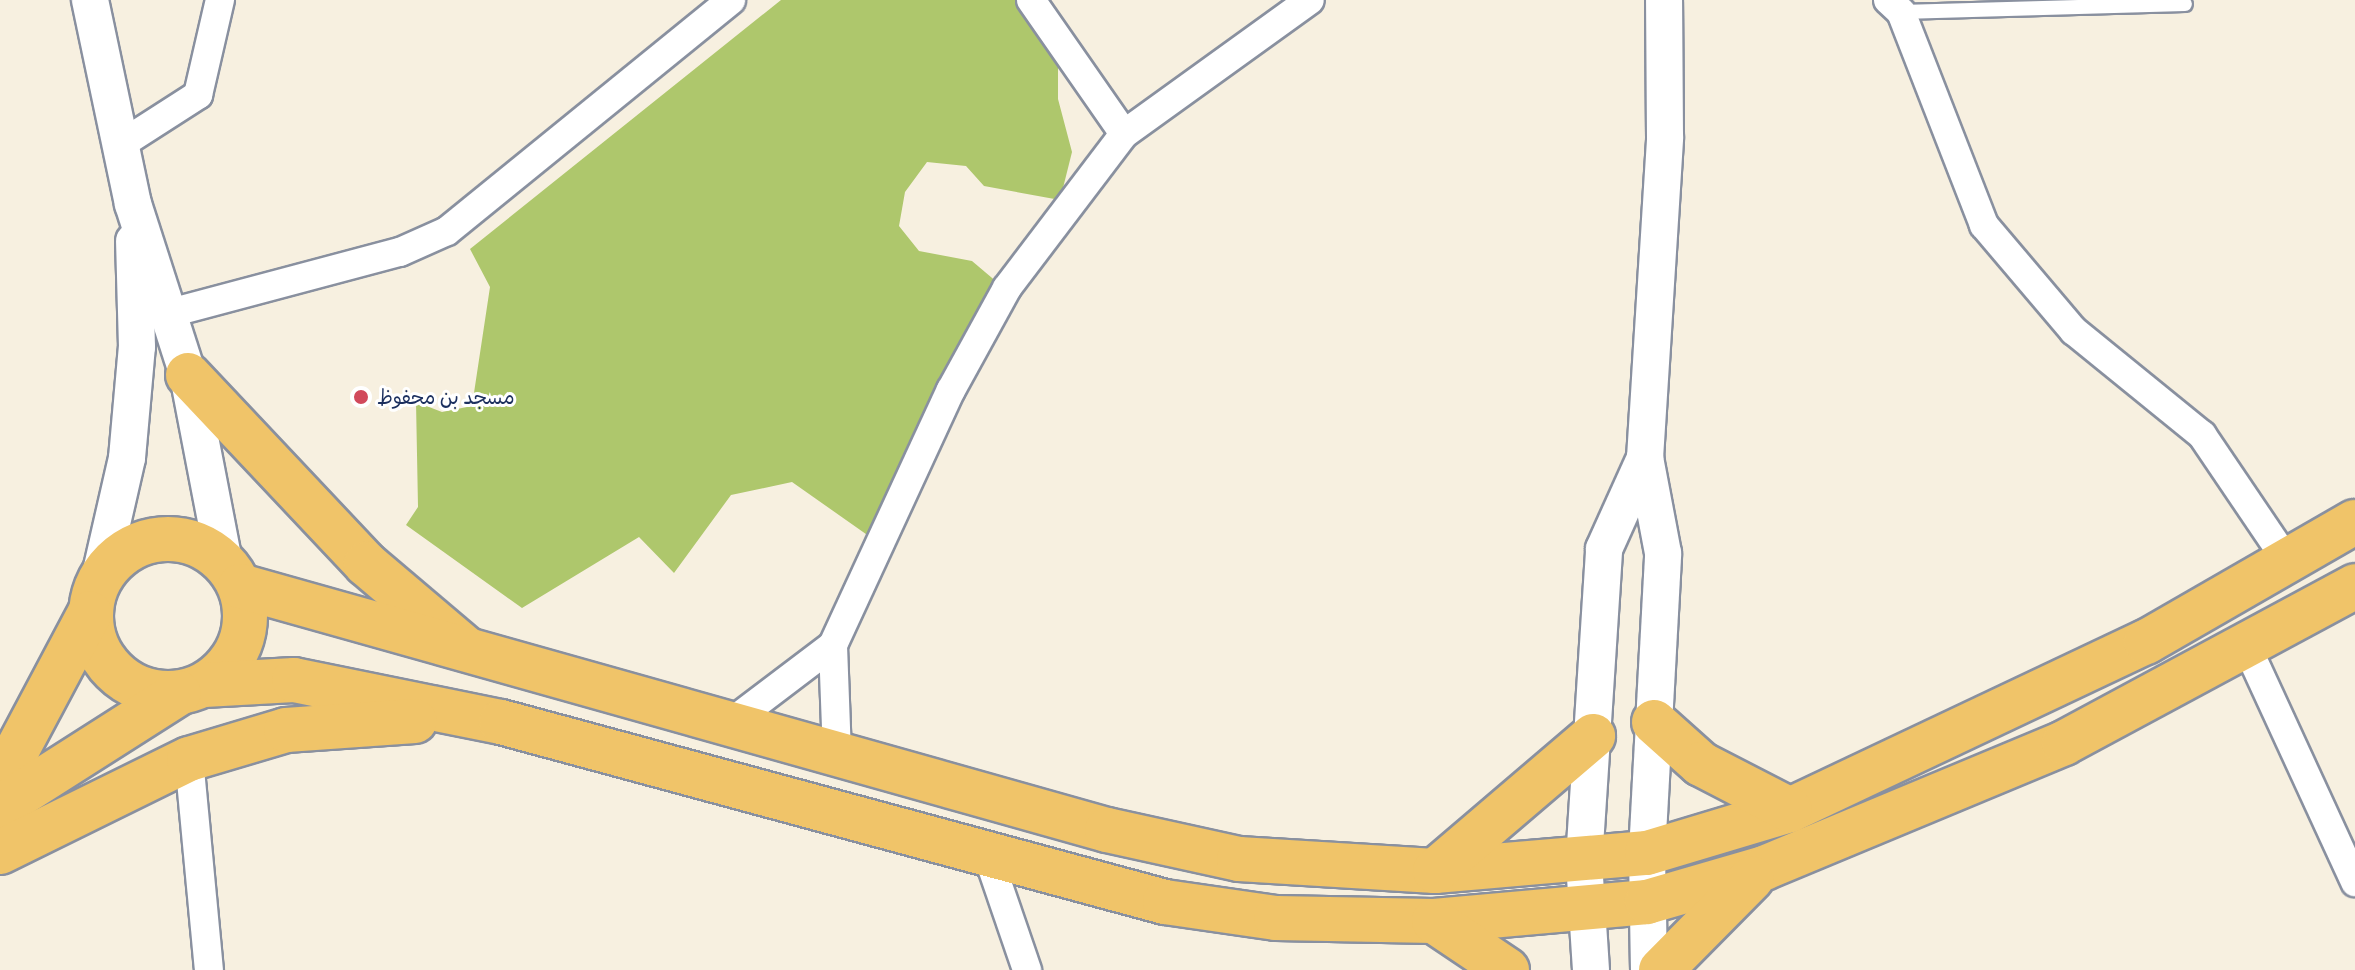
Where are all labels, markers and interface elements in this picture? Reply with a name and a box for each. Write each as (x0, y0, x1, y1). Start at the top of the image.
place label: مسجد بن محفوظ (377, 385, 515, 409)
marker: مسجد بن محفوظ (352, 388, 370, 406)

